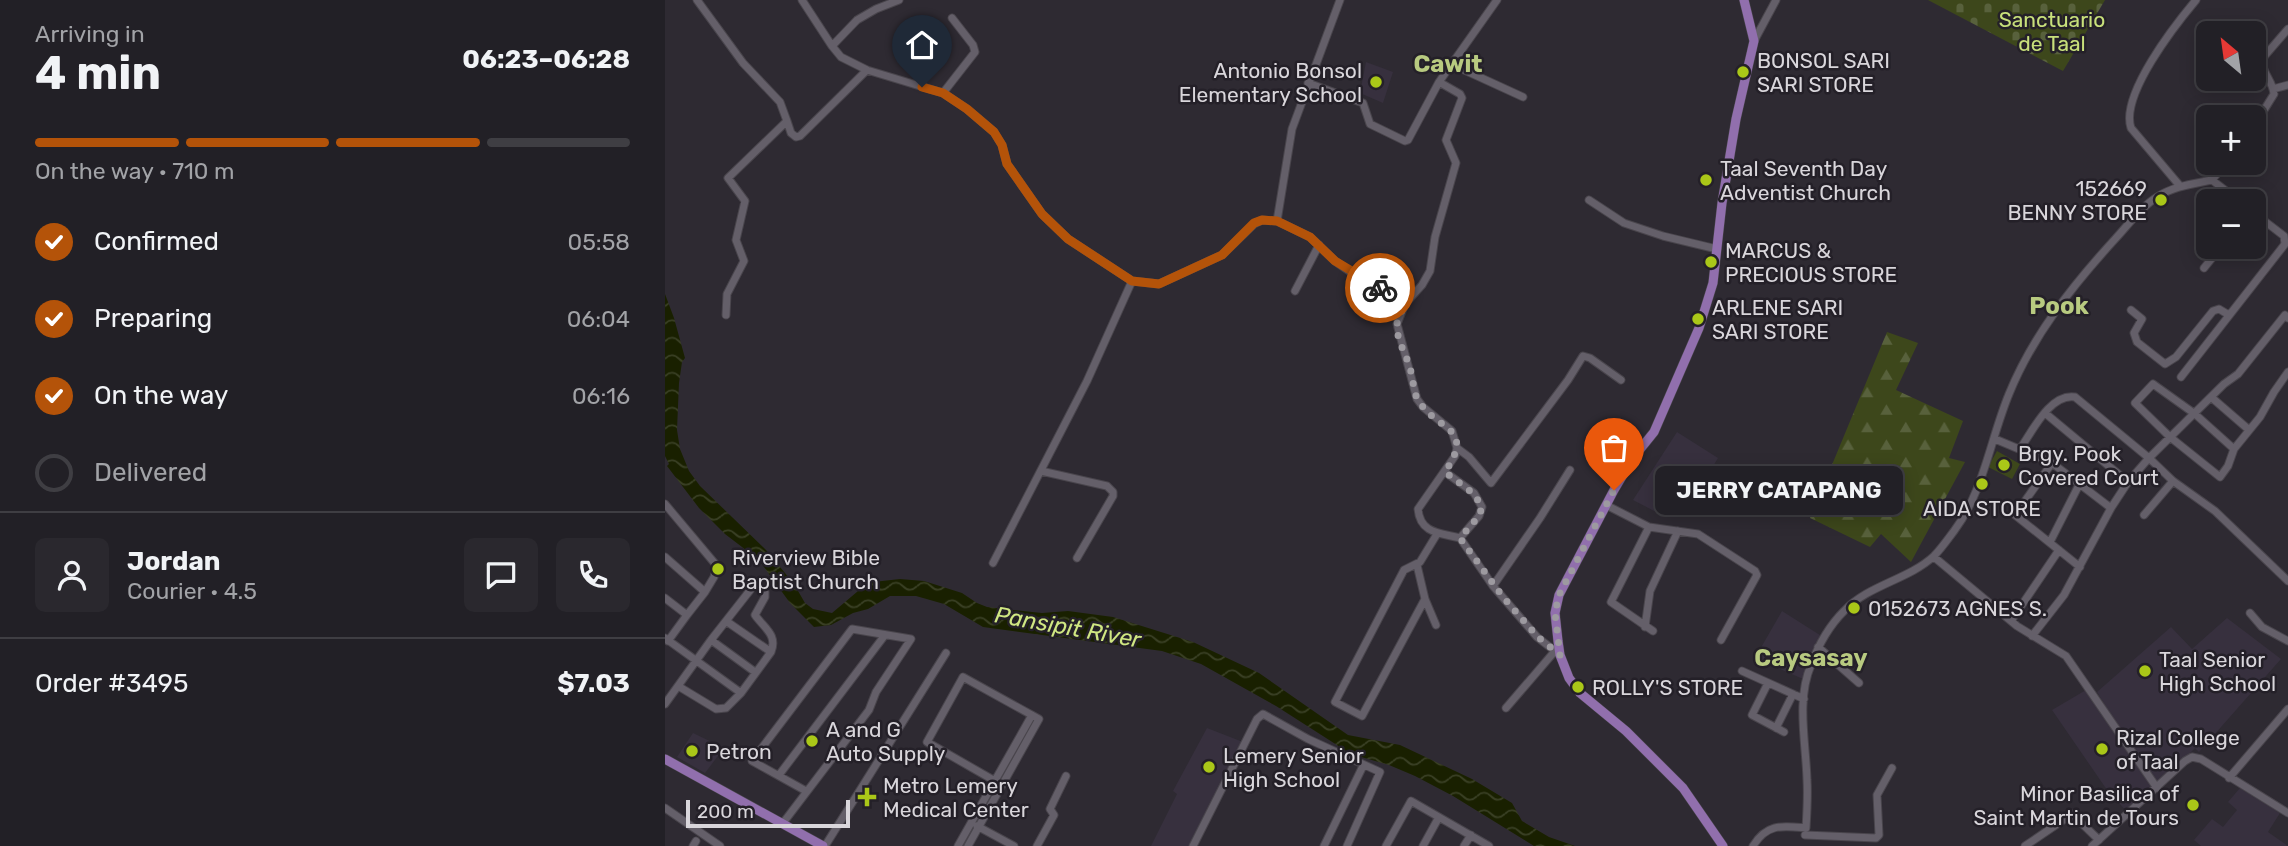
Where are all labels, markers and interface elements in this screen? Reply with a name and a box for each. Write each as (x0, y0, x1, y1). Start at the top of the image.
park label: Sanctuario de Taal (1999, 7, 2105, 56)
pin (892, 15, 952, 87)
text: Arriving in (35, 20, 145, 48)
north arrow (2196, 21, 2266, 91)
map controls (2196, 21, 2266, 259)
icon: home (903, 26, 941, 64)
text: 06:23–06:28 (462, 44, 630, 75)
text: 4 min (35, 46, 161, 101)
place label: BONSOL SARI SARI STORE (1757, 48, 1890, 97)
district label: Cawit (1413, 50, 1483, 78)
place label: Antonio Bonsol Elementary School (1179, 58, 1362, 107)
marker: BONSOL SARI SARI STORE (1735, 64, 1751, 80)
marker: Antonio Bonsol Elementary School (1368, 74, 1384, 90)
button: + (2196, 105, 2266, 175)
place label: Taal Seventh Day Adventist Church (1720, 156, 1891, 205)
text: On the way · 710 m (35, 157, 234, 185)
marker: Taal Seventh Day Adventist Church (1698, 172, 1714, 188)
place label: 152669 BENNY STORE (2008, 176, 2147, 225)
button: − (2196, 189, 2266, 259)
marker: 152669 BENNY STORE (2153, 192, 2169, 208)
icon: check (35, 223, 73, 261)
text: Confirmed (94, 226, 219, 257)
text: 05:58 (568, 228, 630, 256)
place label: MARCUS & PRECIOUS STORE (1725, 238, 1897, 287)
courier (1345, 253, 1415, 323)
marker: MARCUS & PRECIOUS STORE (1703, 254, 1719, 270)
icon: bike (1361, 269, 1399, 307)
district label: Pook (2029, 292, 2089, 320)
place label: ARLENE SARI SARI STORE (1712, 295, 1843, 344)
icon: check (35, 300, 73, 338)
text: Preparing (94, 303, 212, 334)
text: 06:04 (567, 305, 630, 333)
marker: ARLENE SARI SARI STORE (1690, 311, 1706, 327)
icon: check (35, 377, 73, 415)
text: On the way (94, 380, 228, 411)
text: 06:16 (572, 382, 630, 410)
pin (1584, 418, 1644, 490)
icon: bag (1595, 429, 1633, 467)
place label: Brgy. Pook Covered Court (2018, 441, 2159, 490)
text: Delivered (94, 457, 207, 488)
marker: Brgy. Pook Covered Court (1996, 457, 2012, 473)
callout: JERRY CATAPANG (1656, 466, 1905, 514)
text: JERRY CATAPANG (1676, 476, 1882, 504)
marker: AIDA STORE (1974, 476, 1990, 492)
place label: AIDA STORE (1923, 496, 2041, 521)
button: person (35, 538, 109, 612)
button: chat (464, 538, 538, 612)
button: phone (556, 538, 630, 612)
place label: Riverview Bible Baptist Church (732, 545, 880, 594)
text: Jordan (127, 546, 220, 577)
marker: Riverview Bible Baptist Church (710, 561, 726, 577)
text: Courier · 4.5 (127, 577, 257, 605)
place label: 0152673 AGNES S. (1868, 596, 2047, 621)
water label: Pansipit River (993, 600, 1144, 654)
marker: 0152673 AGNES S. (1846, 600, 1862, 616)
district label: Caysasay (1754, 644, 1868, 672)
place label: Taal Senior High School (2159, 647, 2276, 696)
marker: Taal Senior High School (2137, 663, 2153, 679)
text: Order #3495 (35, 668, 188, 699)
text: $7.03 (557, 668, 630, 699)
place label: ROLLY'S STORE (1592, 675, 1743, 700)
marker: ROLLY'S STORE (1570, 679, 1586, 695)
place label: A and G Auto Supply (826, 717, 946, 766)
place label: Rizal College of Taal (2116, 725, 2240, 774)
marker: A and G Auto Supply (804, 733, 820, 749)
place label: Petron (706, 739, 772, 764)
marker: Rizal College of Taal (2094, 741, 2110, 757)
marker: Petron (684, 743, 700, 759)
place label: Lemery Senior High School (1223, 743, 1364, 792)
marker: Lemery Senior High School (1201, 759, 1217, 775)
place label: Metro Lemery Medical Center (883, 773, 1029, 822)
place label: Minor Basilica of Saint Martin de Tours (1974, 781, 2179, 830)
marker: Metro Lemery Medical Center (857, 787, 877, 807)
scale bar (686, 797, 851, 829)
marker: Minor Basilica of Saint Martin de Tours (2185, 797, 2201, 813)
text: 200 m (697, 800, 754, 823)

